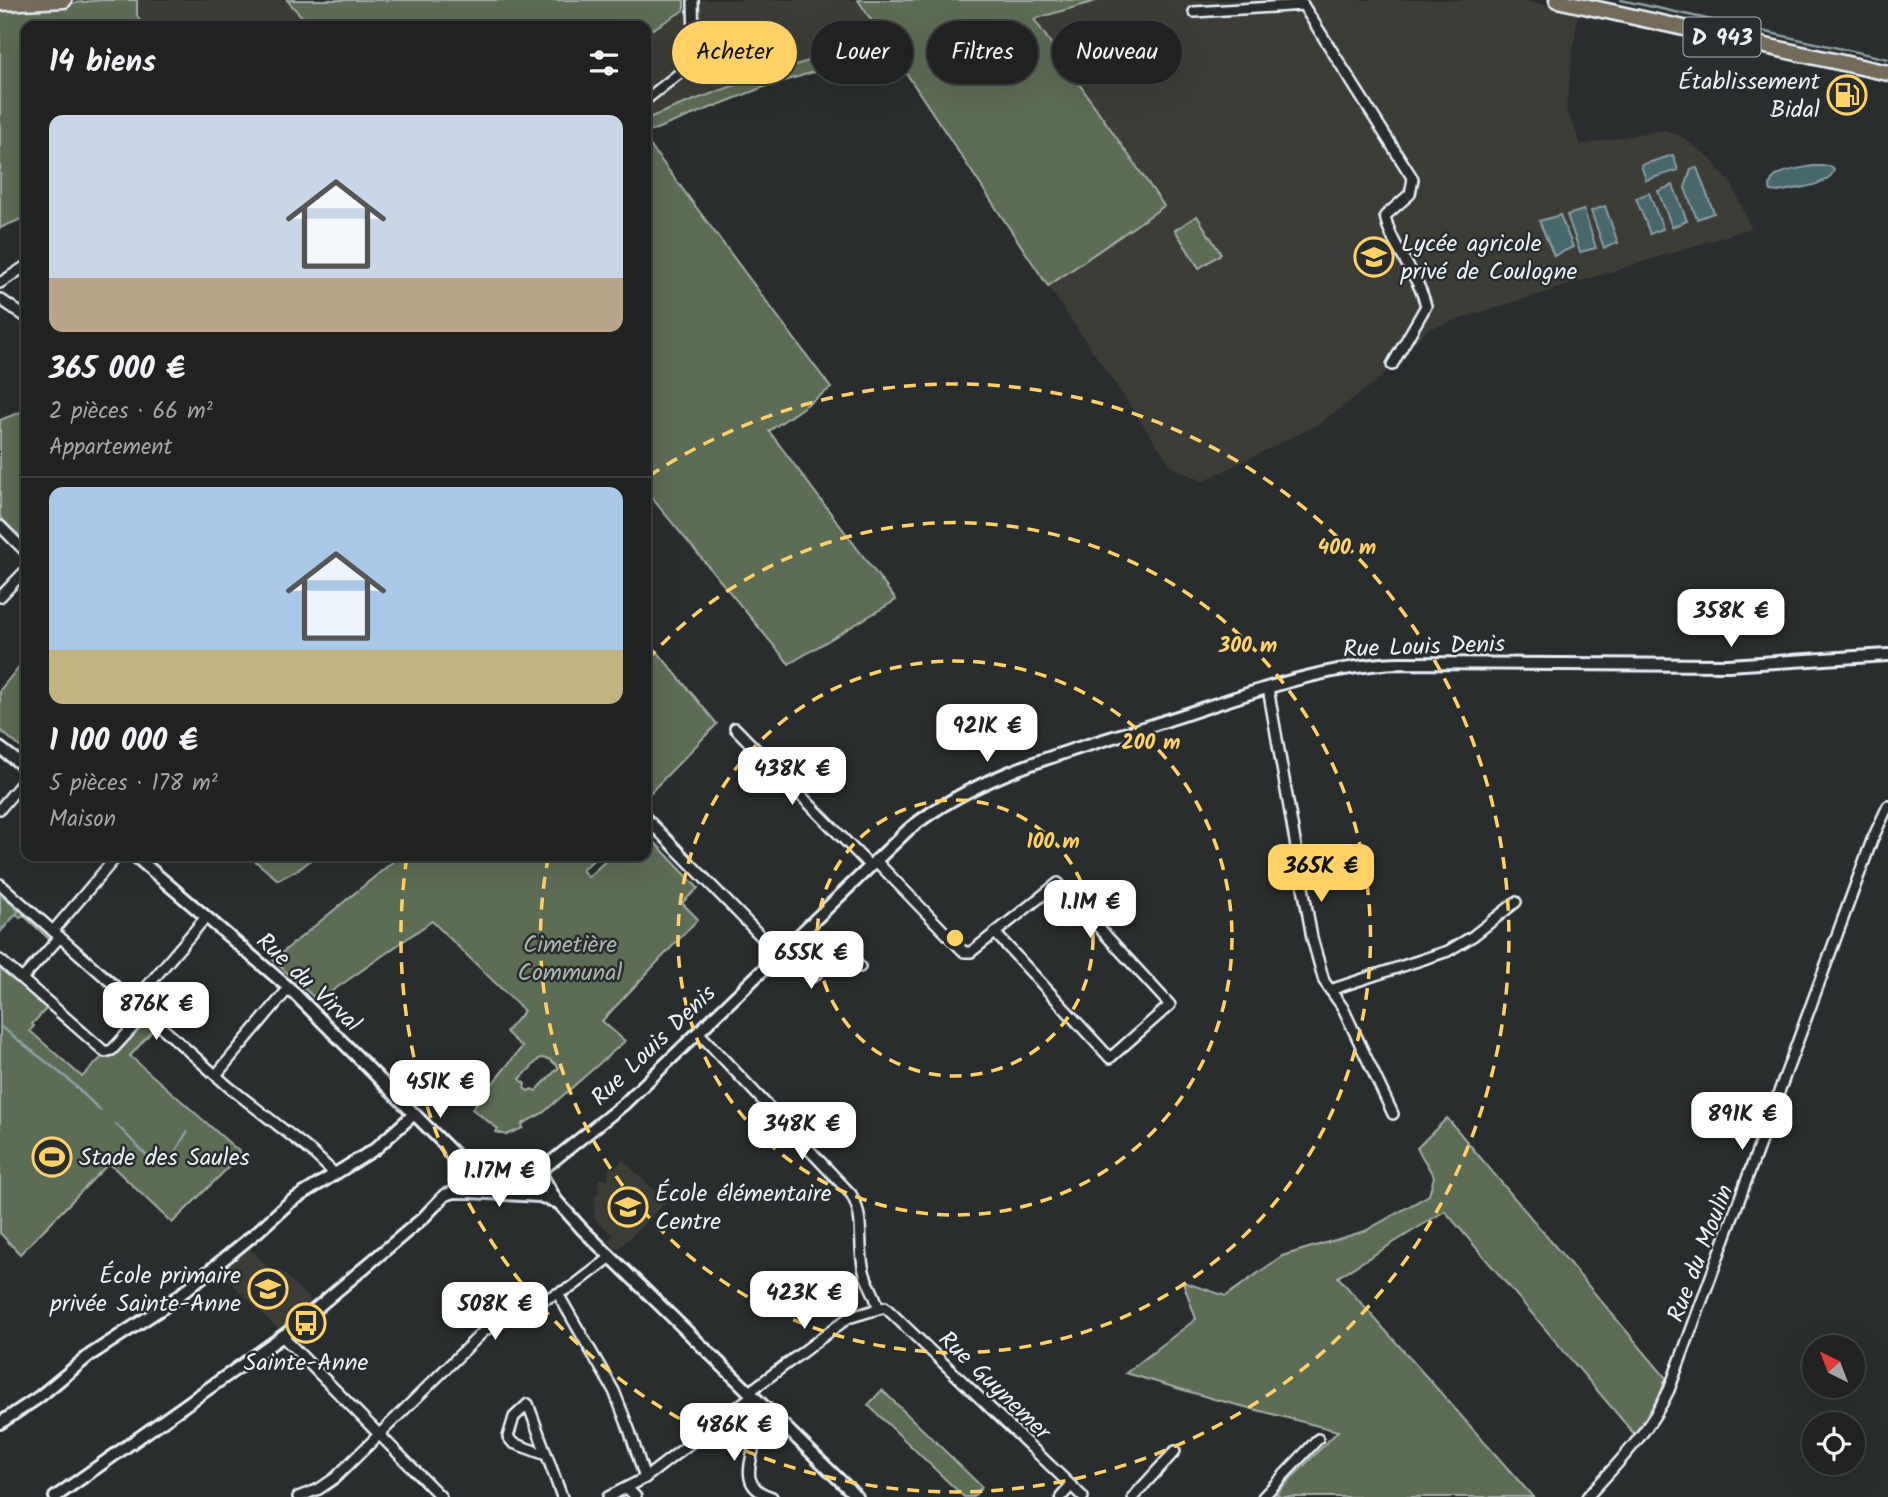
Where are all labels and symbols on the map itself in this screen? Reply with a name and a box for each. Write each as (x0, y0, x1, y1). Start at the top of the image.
road number: D 943 (1684, 18, 1760, 56)
place label: Établissement Bidal (1678, 63, 1821, 130)
fuel station icon: Établissement Bidal (1826, 74, 1868, 116)
place label: Lycée agricole privé de Coulogne (1400, 225, 1578, 292)
school or university icon: Lycée agricole privé de Coulogne (1353, 236, 1395, 278)
text: 400 m (1318, 532, 1376, 565)
pin: 358K € (1674, 590, 1788, 649)
street label: Rue Louis Denis (1342, 625, 1506, 670)
text: 300 m (1218, 630, 1277, 663)
pin: 921K € (930, 704, 1044, 764)
text: 200 m (1121, 727, 1181, 760)
pin: 438K € (735, 748, 849, 807)
text: 100 m (1026, 826, 1080, 859)
pin: 365K € (1264, 844, 1378, 904)
pin: 1.1M € (1033, 880, 1147, 940)
street label: Rue du Virval (246, 924, 370, 1043)
park label: Cimetière Communal (518, 926, 623, 993)
centre of rings (943, 926, 967, 950)
pin: 655K € (754, 932, 868, 991)
street label: Rue Louis Denis (582, 976, 726, 1116)
pin: 876K € (99, 982, 213, 1042)
pin: 451K € (383, 1060, 497, 1120)
pin: 891K € (1685, 1092, 1799, 1152)
pin: 348K € (745, 1102, 859, 1162)
sports icon: Stade des Saules (31, 1136, 73, 1178)
place label: Stade des Saules (79, 1139, 250, 1178)
pin: 1.17M € (434, 1150, 564, 1209)
place label: École élémentaire Centre (655, 1175, 832, 1242)
street label: Rue du Moulin (1657, 1179, 1746, 1328)
school or university icon: École élémentaire Centre (607, 1186, 649, 1228)
place label: École primaire privée Sainte-Anne (49, 1257, 241, 1324)
school or university icon: École primaire privée Sainte-Anne (247, 1268, 289, 1310)
pin: 423K € (747, 1272, 861, 1331)
pin: 508K € (438, 1282, 552, 1342)
bus stop icon: Sainte-Anne (285, 1302, 327, 1344)
street label: Rue Guynemer (928, 1322, 1061, 1452)
north arrow (1802, 1335, 1866, 1398)
place label: Sainte-Anne (244, 1344, 368, 1383)
pin: 486K € (677, 1404, 791, 1463)

